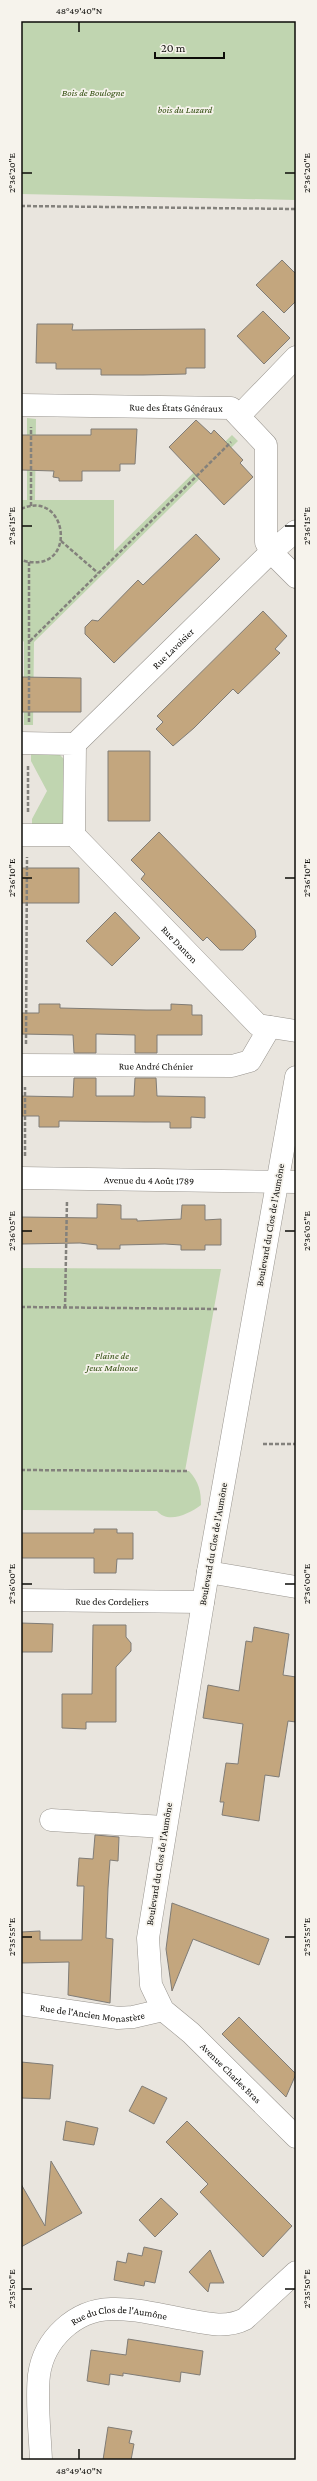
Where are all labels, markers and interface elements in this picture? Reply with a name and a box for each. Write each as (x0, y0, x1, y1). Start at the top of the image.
text: 48°49'40"N (56, 5, 103, 16)
scale bar (155, 34, 224, 60)
text: 20 m (161, 41, 186, 55)
park label: Bois de Boulogne (62, 87, 124, 98)
park label: bois du Luzard (158, 104, 213, 115)
text: 2°36'20"E (6, 152, 17, 193)
text: 2°36'20"E (301, 152, 312, 193)
street label: Rue des États Généraux (129, 401, 223, 413)
text: 2°36'15"E (6, 507, 17, 545)
text: 2°36'15"E (301, 507, 312, 545)
street label: Rue Lavoisier (150, 625, 196, 671)
text: 2°36'10"E (6, 858, 17, 897)
text: 2°36'10"E (301, 858, 312, 897)
street label: Rue Danton (159, 923, 201, 965)
street label: Rue André Chénier (119, 1060, 194, 1071)
street label: Boulevard du Clos de l'Aumône (254, 1162, 286, 1287)
street label: Avenue du 4 Août 1789 (104, 1174, 194, 1186)
text: 2°36'05"E (6, 1211, 17, 1251)
text: 2°36'05"E (301, 1211, 312, 1251)
park label: Plaine de Jeux Malnoue (84, 1350, 138, 1373)
street label: Boulevard du Clos de l'Aumône (197, 1481, 229, 1606)
text: 2°36'00"E (6, 1563, 17, 1604)
text: 2°36'00"E (301, 1563, 312, 1604)
street label: Rue des Cordeliers (75, 1595, 149, 1607)
street label: Boulevard du Clos de l'Aumône (144, 1801, 174, 1926)
text: 2°35'55"E (6, 1917, 17, 1956)
text: 2°35'55"E (301, 1917, 312, 1956)
street label: Rue de l'Ancien Monastère (39, 2001, 146, 2024)
street label: Avenue Charles Bras (198, 2040, 264, 2105)
text: 2°35'50"E (6, 2269, 17, 2309)
text: 2°35'50"E (301, 2269, 312, 2309)
street label: Rue du Clos de l'Aumône (68, 2303, 169, 2327)
text: 48°49'40"N (56, 2465, 103, 2476)

